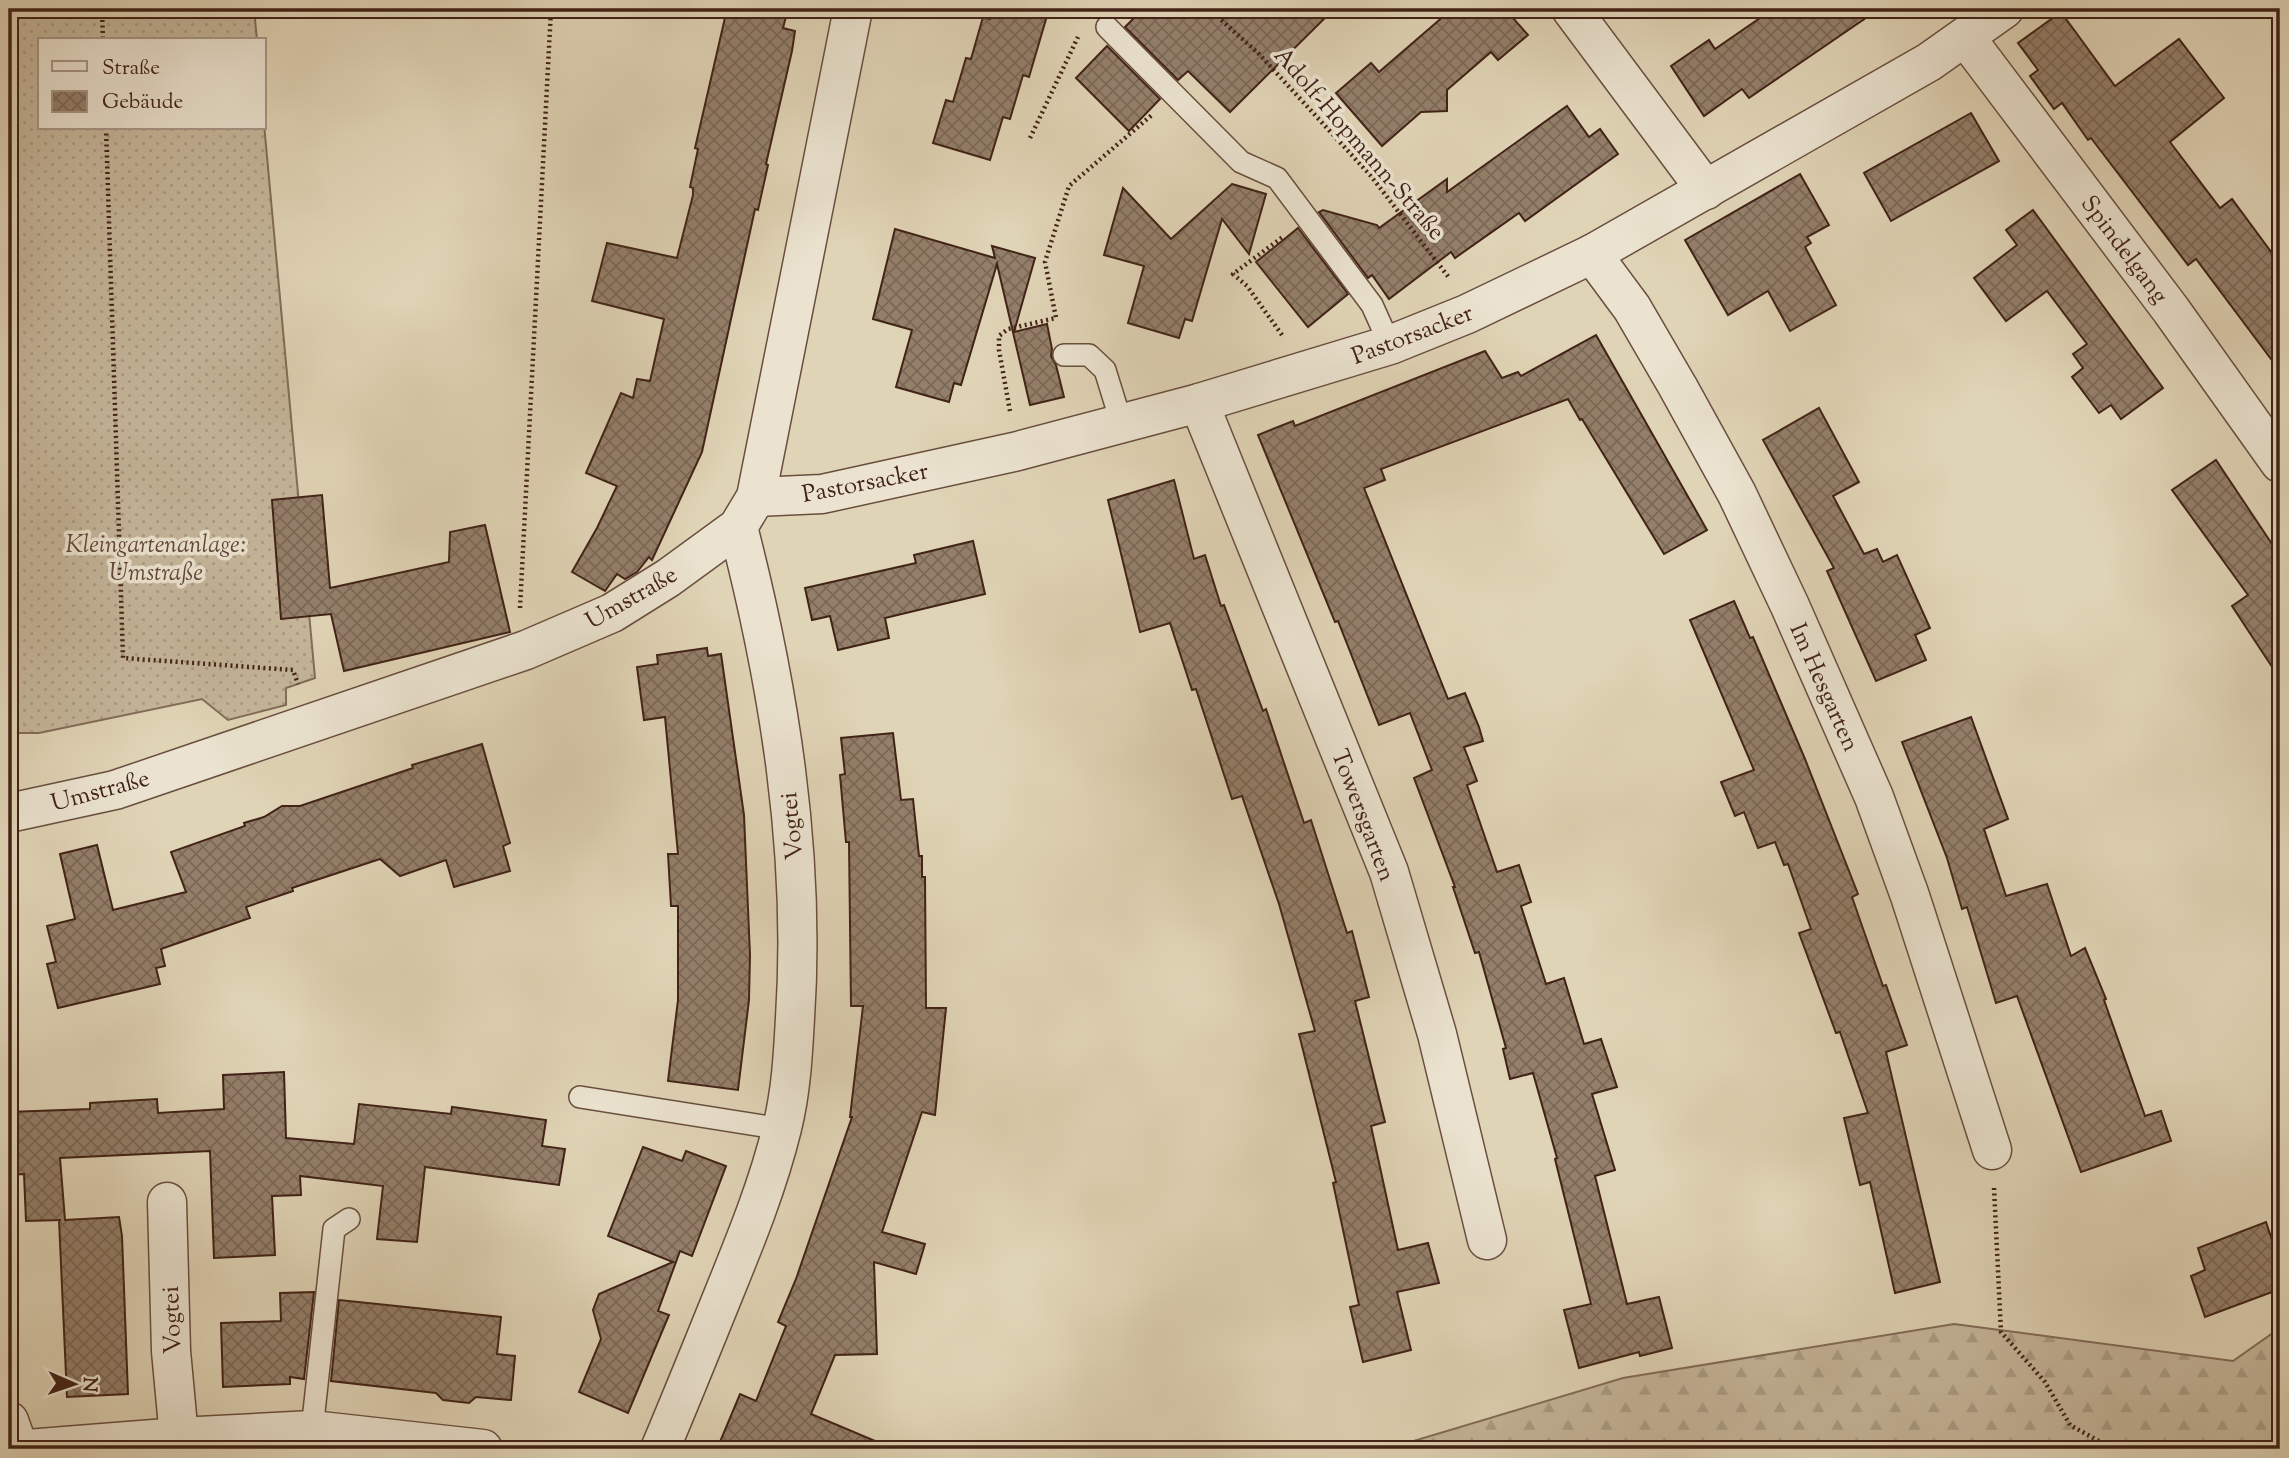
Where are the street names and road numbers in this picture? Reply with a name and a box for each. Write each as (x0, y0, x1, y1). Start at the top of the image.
street label: Adolf-Hopmann-Straße (1265, 40, 1452, 248)
street label: Spindelgang (2071, 189, 2176, 312)
street label: Pastorsacker (1347, 297, 1478, 375)
street label: Pastorsacker (799, 455, 931, 513)
street label: Umstraße (580, 559, 684, 639)
street label: Im Hesgarten (1780, 618, 1867, 758)
street label: Towersgarten (1321, 745, 1403, 887)
street label: Umstraße (47, 762, 154, 821)
street label: Vogtei (773, 790, 813, 861)
street label: Vogtei (155, 1285, 191, 1355)

